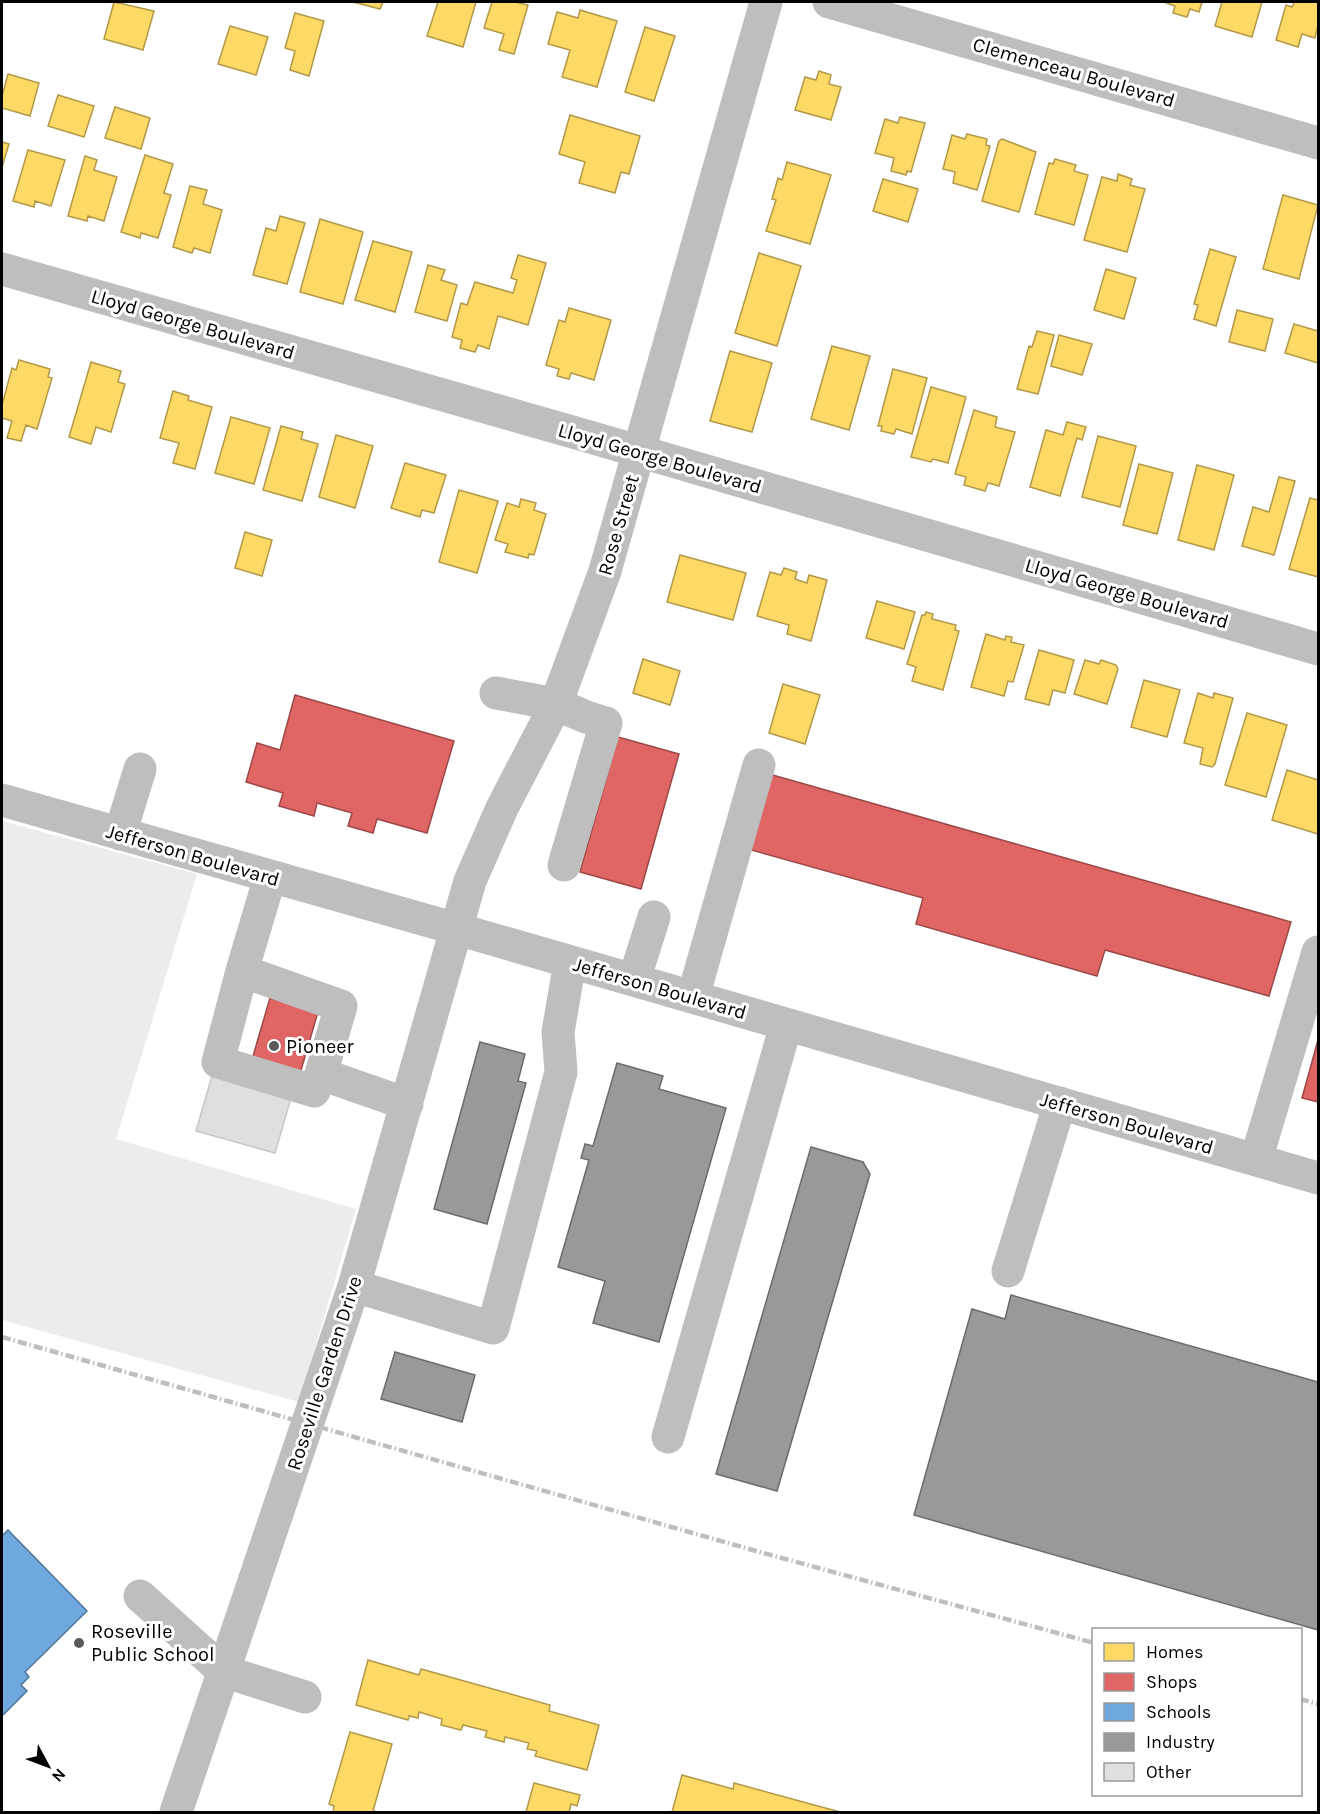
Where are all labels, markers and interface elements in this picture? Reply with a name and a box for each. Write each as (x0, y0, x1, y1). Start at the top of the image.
street label: Clemenceau Boulevard (970, 33, 1178, 112)
street label: Lloyd George Boulevard (88, 284, 297, 365)
street label: Lloyd George Boulevard (555, 418, 764, 499)
street label: Rose Street (593, 472, 644, 578)
street label: Lloyd George Boulevard (1022, 553, 1231, 634)
street label: Jefferson Boulevard (104, 820, 282, 891)
street label: Jefferson Boulevard (571, 953, 749, 1024)
place label: Pioneer (286, 1035, 355, 1058)
marker: Pioneer (267, 1039, 281, 1053)
street label: Jefferson Boulevard (1038, 1088, 1216, 1159)
street label: Roseville Garden Drive (282, 1273, 367, 1473)
place label: Roseville Public School (91, 1620, 215, 1666)
legend (1092, 1628, 1302, 1796)
marker: Roseville Public School (72, 1636, 86, 1650)
text: Homes (1146, 1641, 1203, 1663)
text: Shops (1146, 1671, 1198, 1693)
text: Schools (1146, 1701, 1211, 1723)
text: Industry (1146, 1731, 1215, 1753)
north arrow (18, 1736, 78, 1796)
text: Other (1146, 1761, 1191, 1783)
text: N (48, 1765, 70, 1786)

